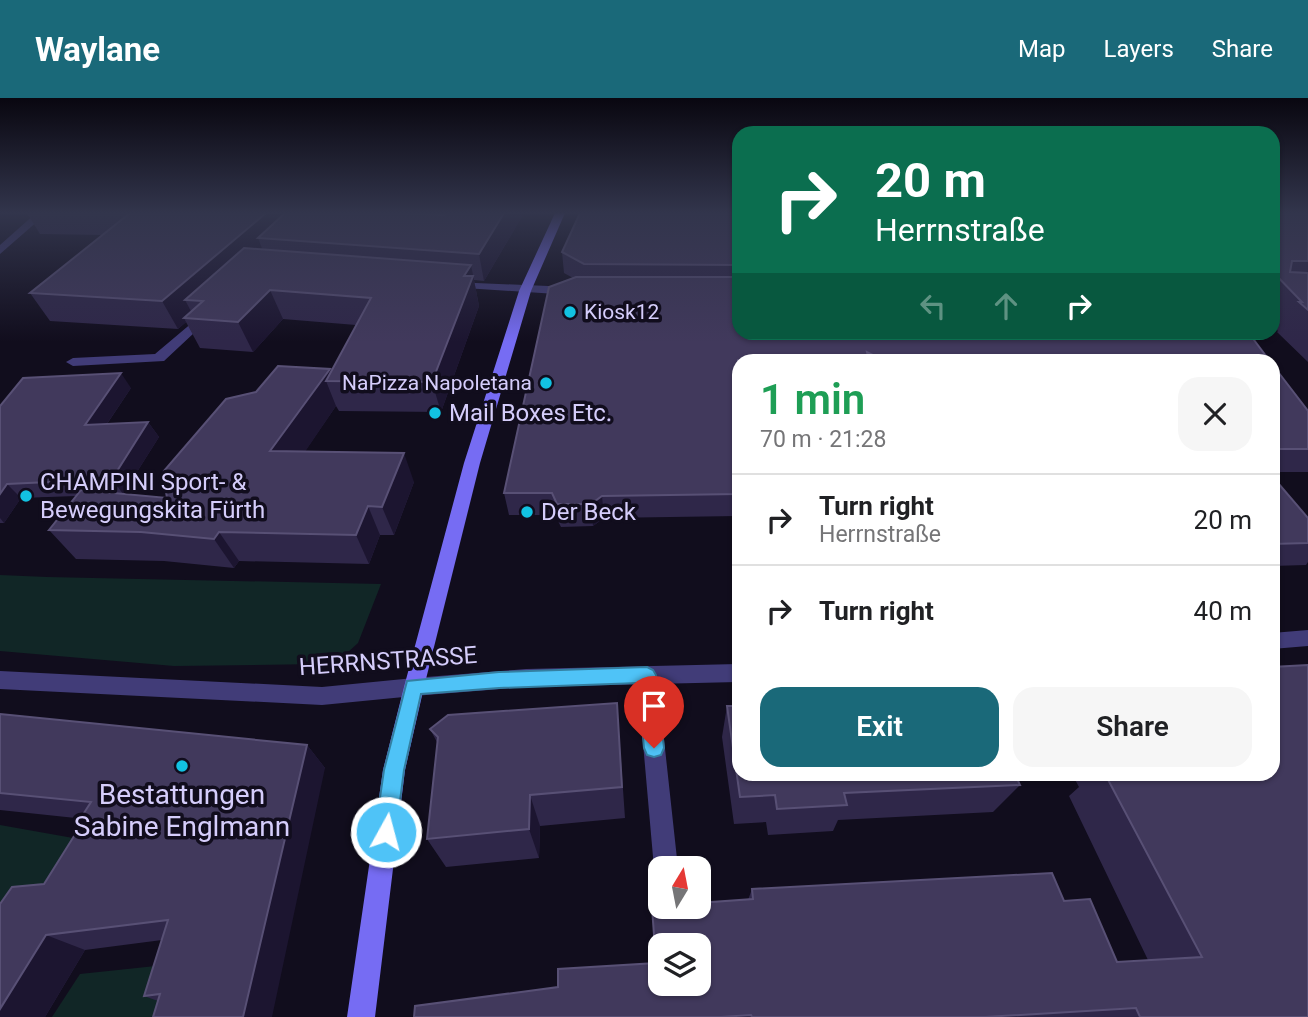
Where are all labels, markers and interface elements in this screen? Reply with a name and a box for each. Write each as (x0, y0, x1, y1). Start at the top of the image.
text: Waylane (35, 30, 160, 69)
text: Map (1018, 35, 1066, 63)
text: Layers (1104, 35, 1174, 63)
text: Share (1212, 35, 1273, 63)
text: 20 m (875, 152, 986, 209)
icon: right (760, 154, 851, 245)
text: Herrnstraße (875, 211, 1045, 249)
icon: left (914, 287, 952, 325)
icon: ahead (987, 287, 1025, 325)
icon: right (1060, 287, 1098, 325)
place label: Kiosk12 (584, 300, 660, 324)
marker: Kiosk12 (562, 304, 578, 320)
place label: NaPizza Napoletana (342, 371, 532, 395)
marker: NaPizza Napoletana (538, 375, 554, 391)
text: 1 min (760, 375, 865, 424)
button: close (1178, 377, 1252, 451)
place label: Mail Boxes Etc. (449, 399, 612, 427)
marker: Mail Boxes Etc. (427, 405, 443, 421)
text: 70 m · 21:28 (760, 426, 886, 453)
place label: CHAMPINI Sport- & Bewegungskita Fürth (40, 468, 265, 524)
marker: CHAMPINI Sport- & Bewegungskita Fürth (18, 488, 34, 504)
text: Turn right (819, 491, 934, 521)
place label: Der Beck (541, 498, 637, 526)
icon: right (760, 501, 798, 539)
marker: Der Beck (519, 504, 535, 520)
text: 20 m (1194, 505, 1252, 535)
text: Herrnstraße (819, 521, 941, 548)
icon: right (760, 592, 798, 630)
text: Turn right (819, 596, 934, 626)
text: 40 m (1194, 596, 1252, 626)
street label: HERRNSTRASSE (298, 641, 478, 681)
pin (624, 676, 684, 748)
icon: arrive (635, 687, 673, 725)
button: Exit (760, 687, 999, 767)
button: Share (1013, 687, 1252, 767)
marker: Bestattungen Sabine Englmann (174, 758, 190, 774)
place label: Bestattungen Sabine Englmann (74, 778, 290, 843)
position arrow (349, 795, 423, 869)
north arrow (648, 856, 710, 919)
map controls (648, 856, 711, 996)
button: layers (648, 933, 711, 996)

